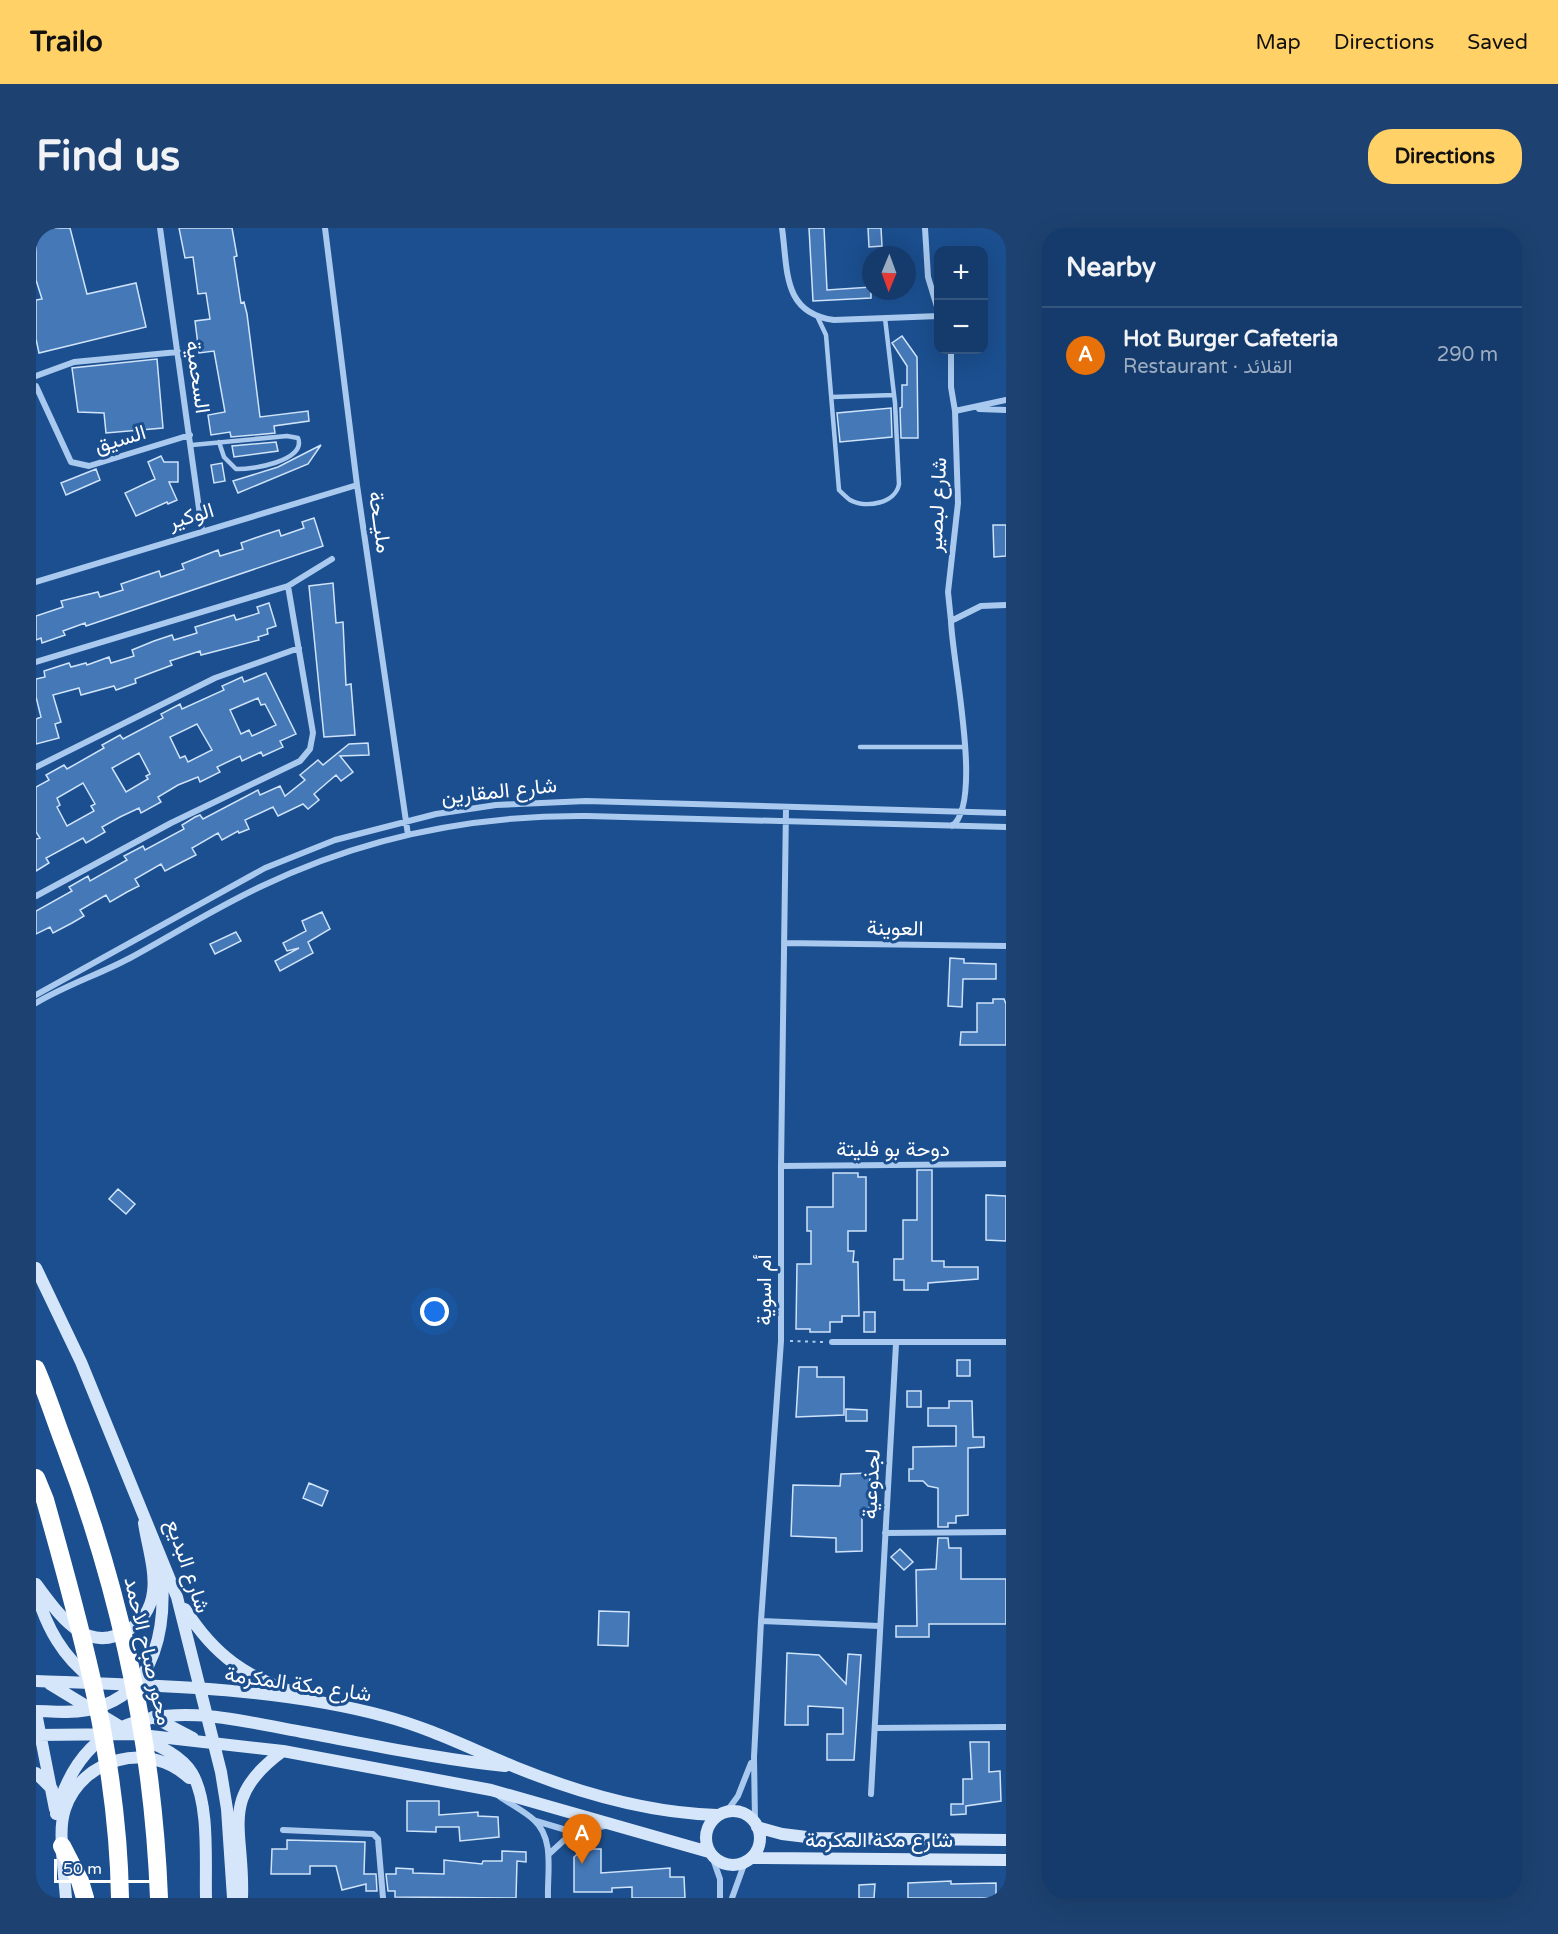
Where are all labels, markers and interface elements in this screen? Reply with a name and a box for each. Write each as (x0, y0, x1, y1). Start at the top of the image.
text: Trailo (30, 25, 103, 59)
text: Map (1255, 30, 1301, 55)
text: Directions (1334, 30, 1434, 55)
text: Saved (1467, 30, 1528, 55)
button: Directions (1368, 129, 1522, 184)
text: Find us (36, 131, 180, 182)
north arrow (862, 246, 916, 300)
map controls (934, 246, 988, 354)
button: + (934, 246, 988, 300)
text: Nearby (1066, 252, 1156, 283)
button: − (934, 300, 988, 354)
text: Hot Burger Cafeteria (1123, 326, 1338, 352)
street label: السحمية (180, 339, 215, 415)
text: A (1078, 343, 1093, 367)
text: 290 m (1437, 343, 1498, 367)
text: Restaurant · القلائد (1123, 355, 1292, 379)
street label: السيق (91, 420, 149, 459)
street label: شارع لبصير (922, 457, 953, 554)
street label: مليــحة (363, 489, 396, 555)
street label: الوكير (165, 498, 217, 535)
street label: شارع المقارين (440, 773, 558, 811)
street label: العوينة (866, 916, 924, 941)
street label: دوحة بو فليتة (836, 1137, 950, 1162)
street label: أم اسوية (752, 1254, 778, 1326)
your location (420, 1297, 449, 1326)
street label: لجذوعية (857, 1448, 886, 1520)
street label: شارع البديع (159, 1516, 215, 1617)
street label: محور صباح الاحمد (117, 1575, 177, 1728)
street label: شارع مكة المكرمة (223, 1662, 373, 1708)
pin: A (562, 1814, 602, 1864)
street label: شارع مكة المكرمة (805, 1828, 953, 1854)
scale bar (54, 1856, 153, 1884)
text: 50 m (63, 1859, 102, 1879)

